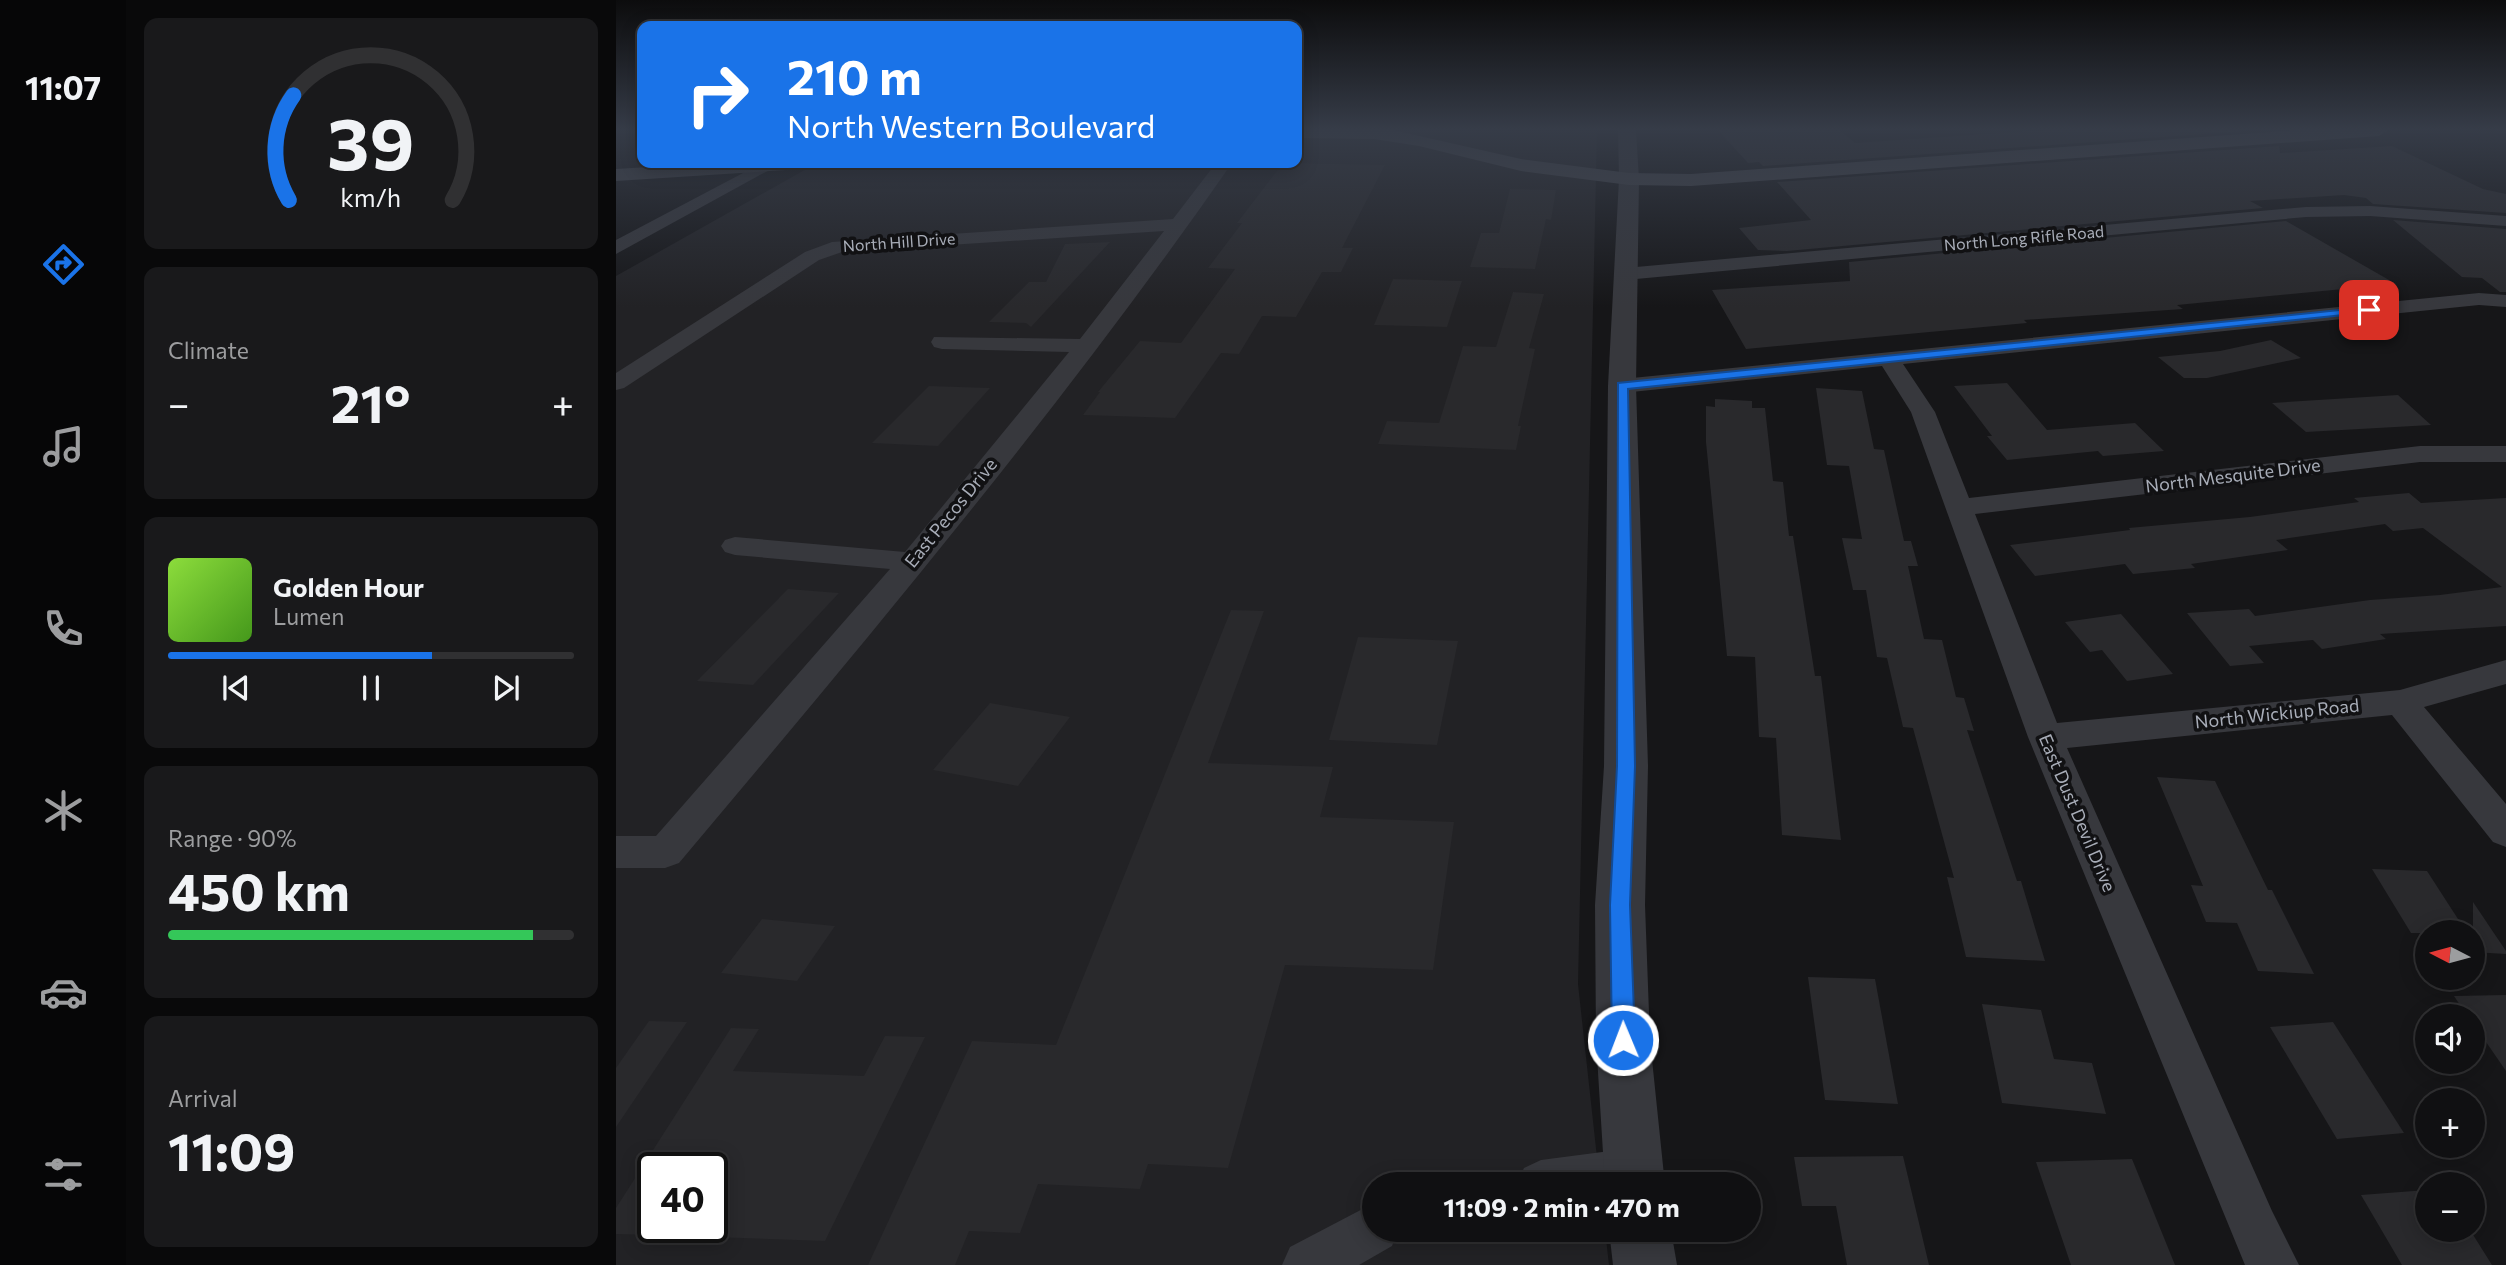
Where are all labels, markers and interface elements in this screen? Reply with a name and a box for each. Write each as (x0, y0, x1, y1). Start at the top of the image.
text: 210 m (787, 45, 922, 105)
icon: right (672, 49, 763, 140)
text: 11:07 (25, 67, 101, 107)
text: 39 (327, 96, 415, 185)
text: North Western Boulevard (787, 105, 1155, 145)
text: km/h (341, 182, 401, 212)
street label: North Long Rifle Road (1943, 221, 2105, 254)
street label: North Hill Drive (842, 228, 956, 255)
icon: directions (39, 240, 88, 289)
pin (2339, 280, 2399, 340)
icon: arrive (2350, 291, 2388, 329)
text: Climate (168, 336, 249, 364)
text: 21° (331, 370, 410, 434)
text: − (168, 379, 190, 426)
text: + (552, 379, 574, 426)
icon: music (39, 422, 88, 471)
street label: East Pecos Drive (899, 453, 1001, 571)
street label: North Mesquite Drive (2144, 453, 2322, 497)
text: Golden Hour (273, 571, 424, 602)
text: Lumen (273, 602, 344, 630)
icon: phone (39, 604, 88, 653)
icon: previous (217, 669, 255, 707)
icon: pause (352, 669, 390, 707)
icon: next (487, 669, 525, 707)
street label: North Wickiup Road (2194, 693, 2360, 733)
street label: East Dust Devil Drive (2035, 730, 2121, 895)
icon: climate (39, 786, 88, 835)
text: Range · 90% (168, 824, 296, 852)
text: 450 km (168, 858, 350, 922)
north arrow (2415, 920, 2485, 990)
map controls (2415, 920, 2485, 1242)
icon: car (39, 968, 88, 1017)
position arrow (1586, 1003, 1660, 1077)
button: sound (2415, 1004, 2485, 1074)
text: Arrival (168, 1084, 238, 1112)
button: + (2415, 1088, 2485, 1158)
text: 11:09 (168, 1118, 295, 1182)
icon: filters (39, 1150, 88, 1199)
speed limit sign: 40 (637, 1152, 728, 1243)
button: − (2415, 1172, 2485, 1242)
text: 11:09 · 2 min · 470 m (1443, 1191, 1680, 1222)

